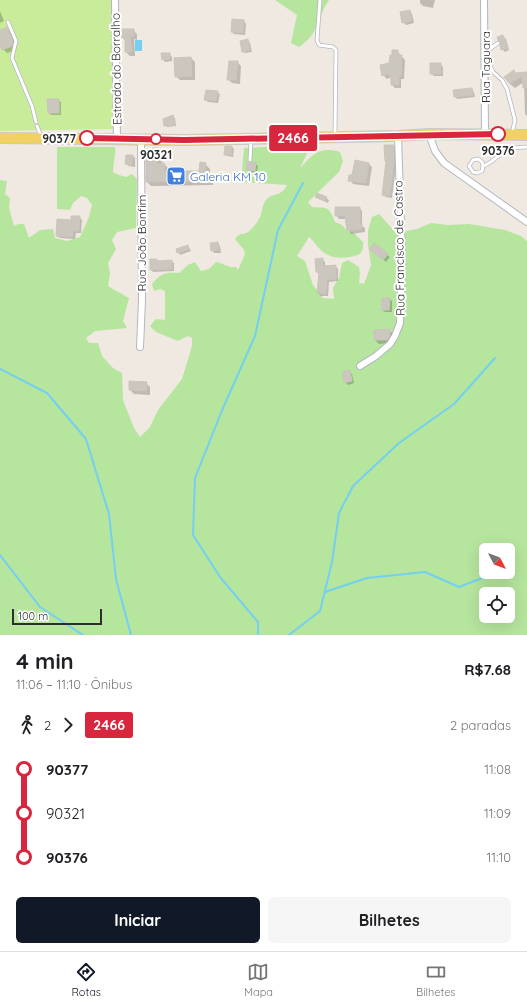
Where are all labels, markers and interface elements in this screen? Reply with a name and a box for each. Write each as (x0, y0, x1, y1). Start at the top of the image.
street label: Estrada do Borralho (108, 13, 124, 125)
street label: Rua Taguara (478, 31, 493, 103)
line badge: 2466 (265, 125, 321, 151)
marker: 90376 (490, 126, 506, 142)
text: 2466 (277, 129, 309, 147)
marker: 90377 (79, 130, 95, 146)
place label: 90377 (42, 131, 76, 146)
marker: 90321 (150, 133, 162, 145)
place label: 90376 (481, 143, 515, 158)
place label: 90321 (140, 147, 172, 162)
supermarket icon: Galeria KM 10 (165, 165, 187, 187)
place label: Galeria KM 10 (190, 169, 266, 184)
street label: Rua Francisco de Castro (390, 180, 408, 316)
street label: Rua João Bonfim (134, 194, 149, 292)
north arrow (479, 543, 515, 579)
map controls (479, 543, 515, 623)
button: locate (479, 587, 515, 623)
scale bar (12, 607, 102, 626)
text: 100 m (18, 609, 48, 623)
text: 4 min (16, 647, 74, 675)
text: R$7.68 (464, 660, 511, 679)
text: 11:06 – 11:10 · Ônibus (16, 676, 132, 692)
icon: walk (16, 714, 38, 736)
icon: forward (57, 714, 79, 736)
text: 2466 (93, 716, 125, 734)
text: 2 (44, 717, 51, 733)
text: 2 paradas (450, 717, 511, 733)
text: 90377 (46, 760, 88, 779)
text: 11:08 (484, 761, 511, 777)
text: 90321 (46, 804, 85, 823)
text: 11:09 (484, 805, 511, 821)
text: 90376 (46, 848, 88, 867)
text: 11:10 (486, 849, 511, 865)
button: Iniciar (16, 897, 260, 943)
button: Bilhetes (268, 897, 511, 943)
tab: Rotas (71, 961, 101, 999)
tab: Mapa (244, 961, 273, 999)
tab: Bilhetes (416, 961, 456, 999)

